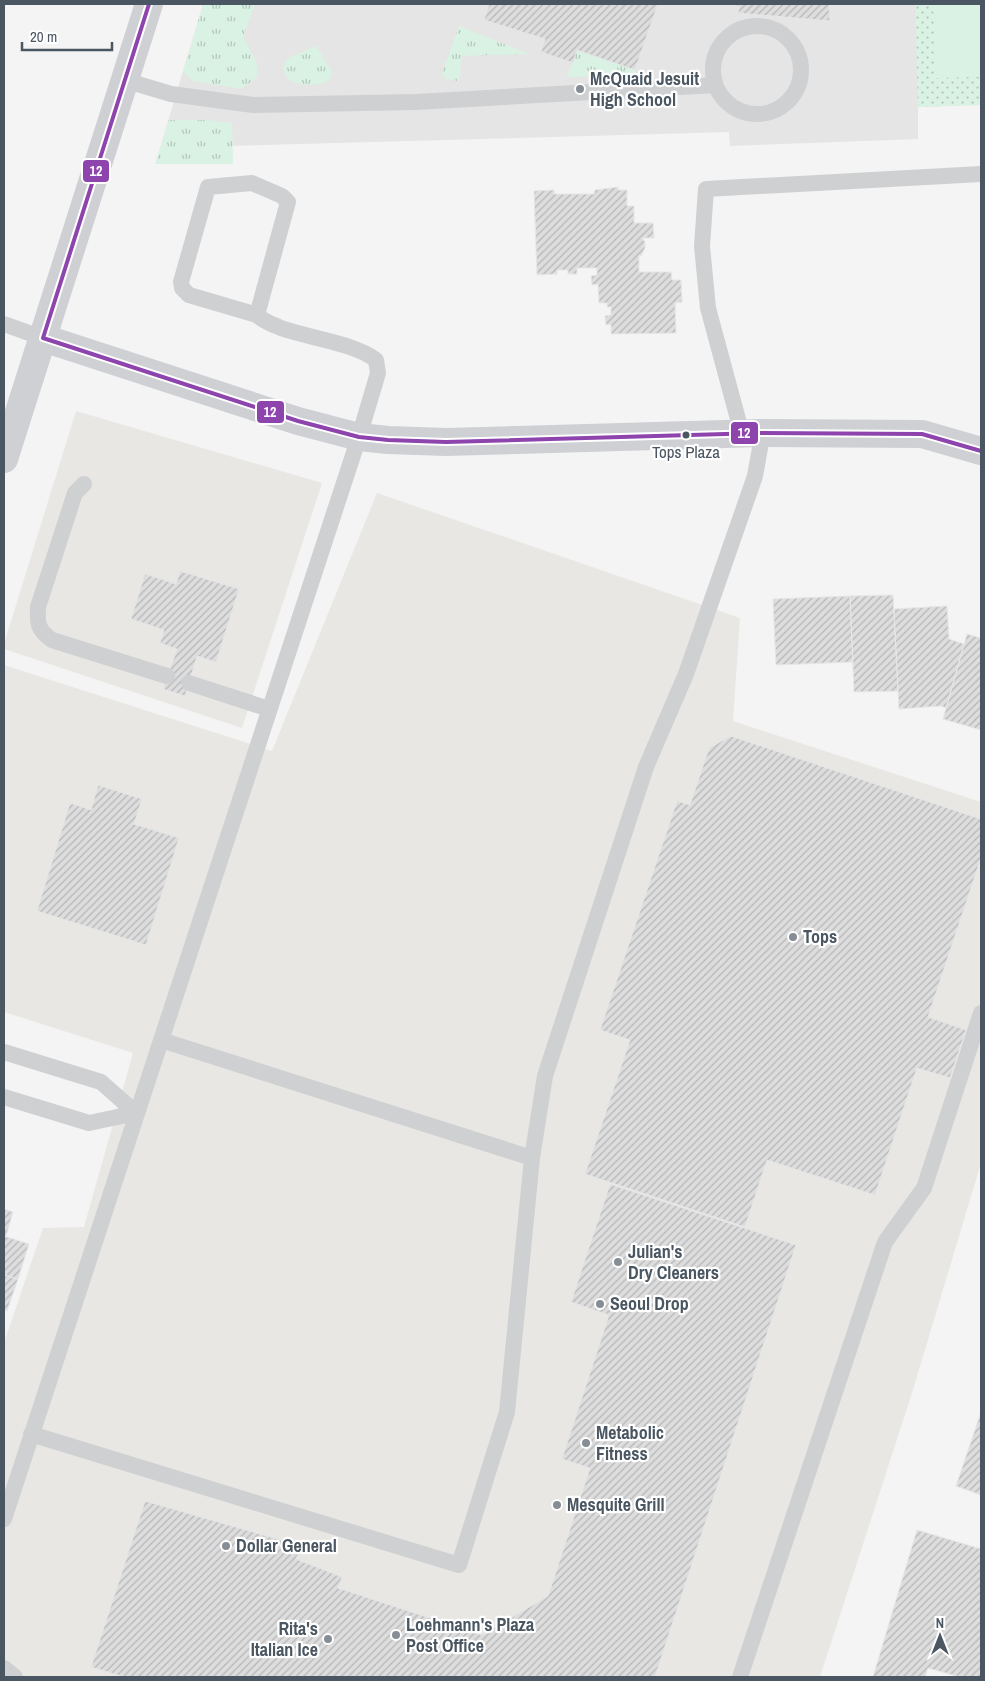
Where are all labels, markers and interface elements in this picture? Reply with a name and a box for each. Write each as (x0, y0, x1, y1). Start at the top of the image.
scale bar (22, 20, 112, 52)
text: 20 m (30, 26, 57, 47)
place label: McQuaid Jesuit High School (590, 66, 699, 112)
marker: McQuaid Jesuit High School (574, 83, 586, 95)
line badge: 12 (82, 159, 110, 183)
text: 12 (90, 162, 102, 180)
line badge: 12 (256, 400, 285, 424)
text: 12 (264, 403, 276, 421)
line badge: 12 (730, 421, 759, 445)
text: 12 (738, 424, 750, 442)
marker: Tops Plaza (681, 430, 691, 440)
place label: Tops Plaza (652, 440, 720, 463)
place label: Tops (803, 924, 837, 949)
marker: Tops (787, 931, 799, 943)
place label: Julian's Dry Cleaners (628, 1239, 719, 1285)
marker: Julian's Dry Cleaners (612, 1256, 624, 1268)
place label: Seoul Drop (610, 1291, 689, 1316)
marker: Seoul Drop (594, 1298, 606, 1310)
place label: Metabolic Fitness (596, 1420, 664, 1466)
marker: Metabolic Fitness (580, 1437, 592, 1449)
place label: Mesquite Grill (567, 1492, 665, 1517)
marker: Mesquite Grill (551, 1499, 563, 1511)
place label: Dollar General (236, 1533, 337, 1558)
marker: Dollar General (220, 1540, 232, 1552)
north arrow (915, 1611, 965, 1661)
place label: Loehmann's Plaza Post Office (406, 1612, 535, 1658)
text: N (936, 1614, 944, 1632)
place label: Rita's Italian Ice (251, 1616, 318, 1662)
marker: Loehmann's Plaza Post Office (390, 1629, 402, 1641)
marker: Rita's Italian Ice (322, 1633, 334, 1645)

